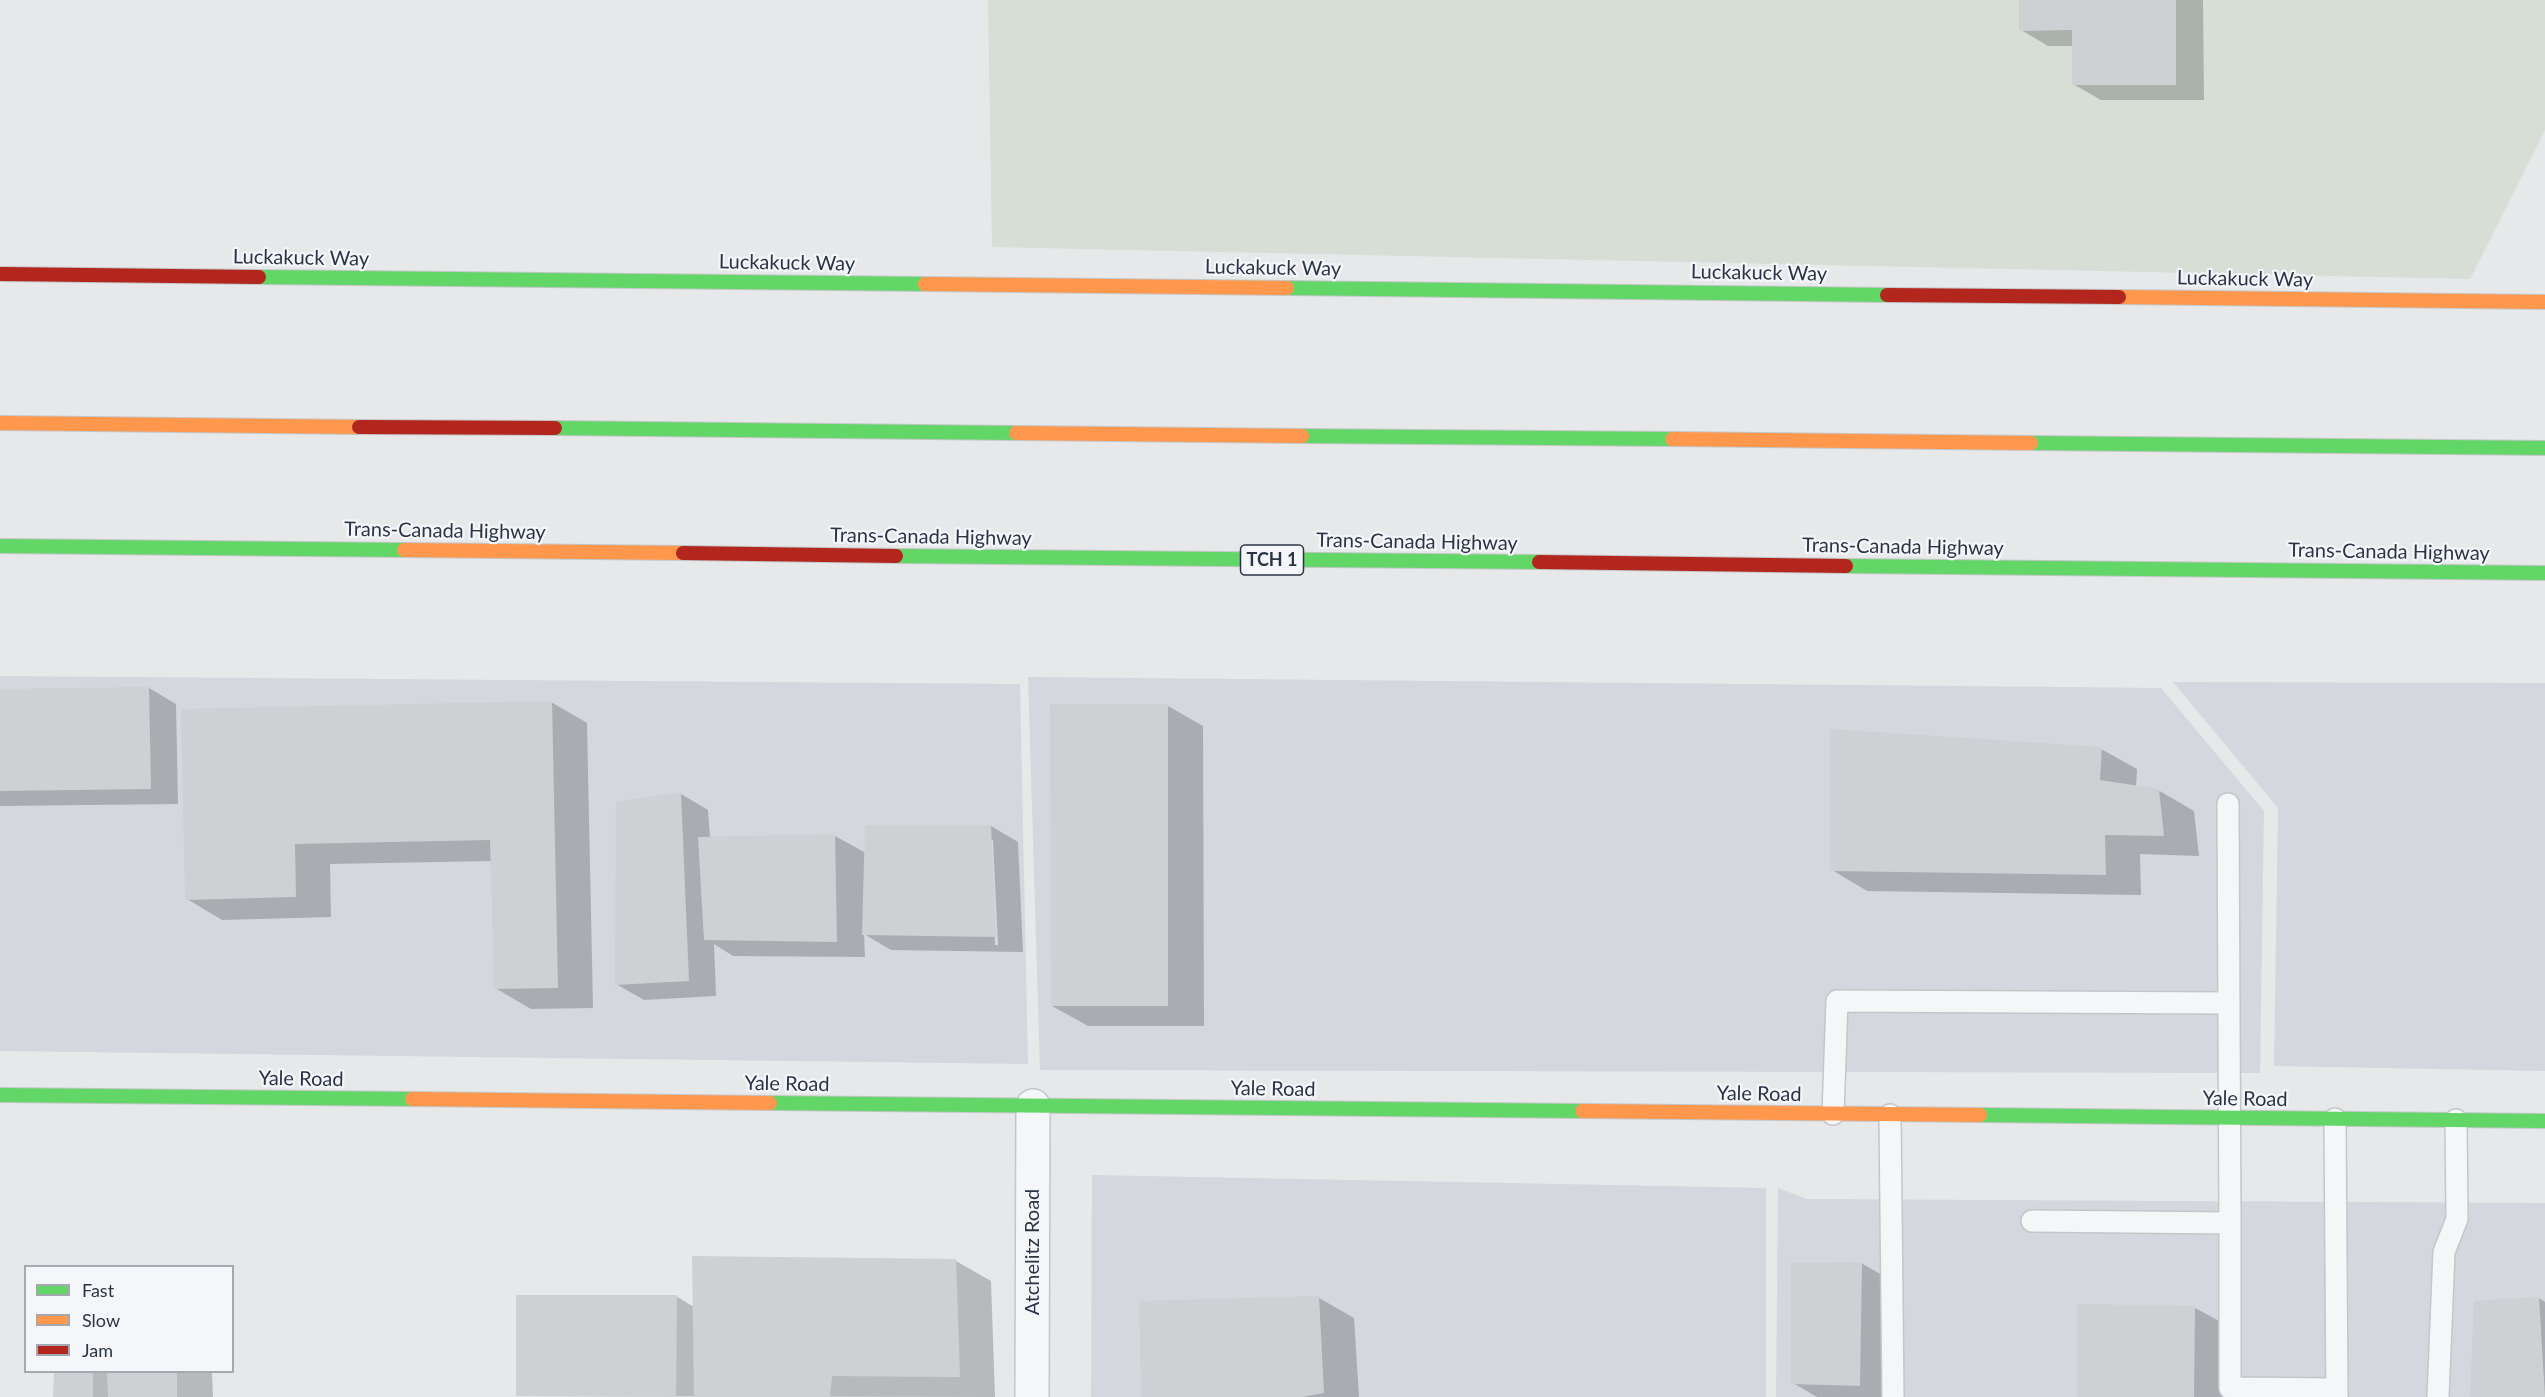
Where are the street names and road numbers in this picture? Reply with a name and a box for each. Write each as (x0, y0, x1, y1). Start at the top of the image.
street label: Luckakuck Way (233, 245, 369, 271)
street label: Luckakuck Way (719, 250, 855, 276)
street label: Luckakuck Way (1205, 255, 1341, 281)
street label: Luckakuck Way (1691, 260, 1827, 286)
street label: Luckakuck Way (2177, 266, 2313, 292)
street label: Trans-Canada Highway (344, 517, 546, 545)
street label: Trans-Canada Highway (830, 523, 1032, 551)
street label: Trans-Canada Highway (1316, 528, 1518, 556)
street label: Trans-Canada Highway (1802, 533, 2004, 561)
street label: Trans-Canada Highway (2288, 538, 2490, 566)
road number: TCH 1 (1240, 545, 1304, 575)
street label: Yale Road (258, 1066, 344, 1092)
street label: Yale Road (744, 1071, 830, 1097)
street label: Yale Road (1230, 1076, 1316, 1102)
street label: Yale Road (1716, 1081, 1802, 1107)
street label: Yale Road (2202, 1086, 2288, 1112)
street label: Atchelitz Road (1021, 1189, 1045, 1315)

